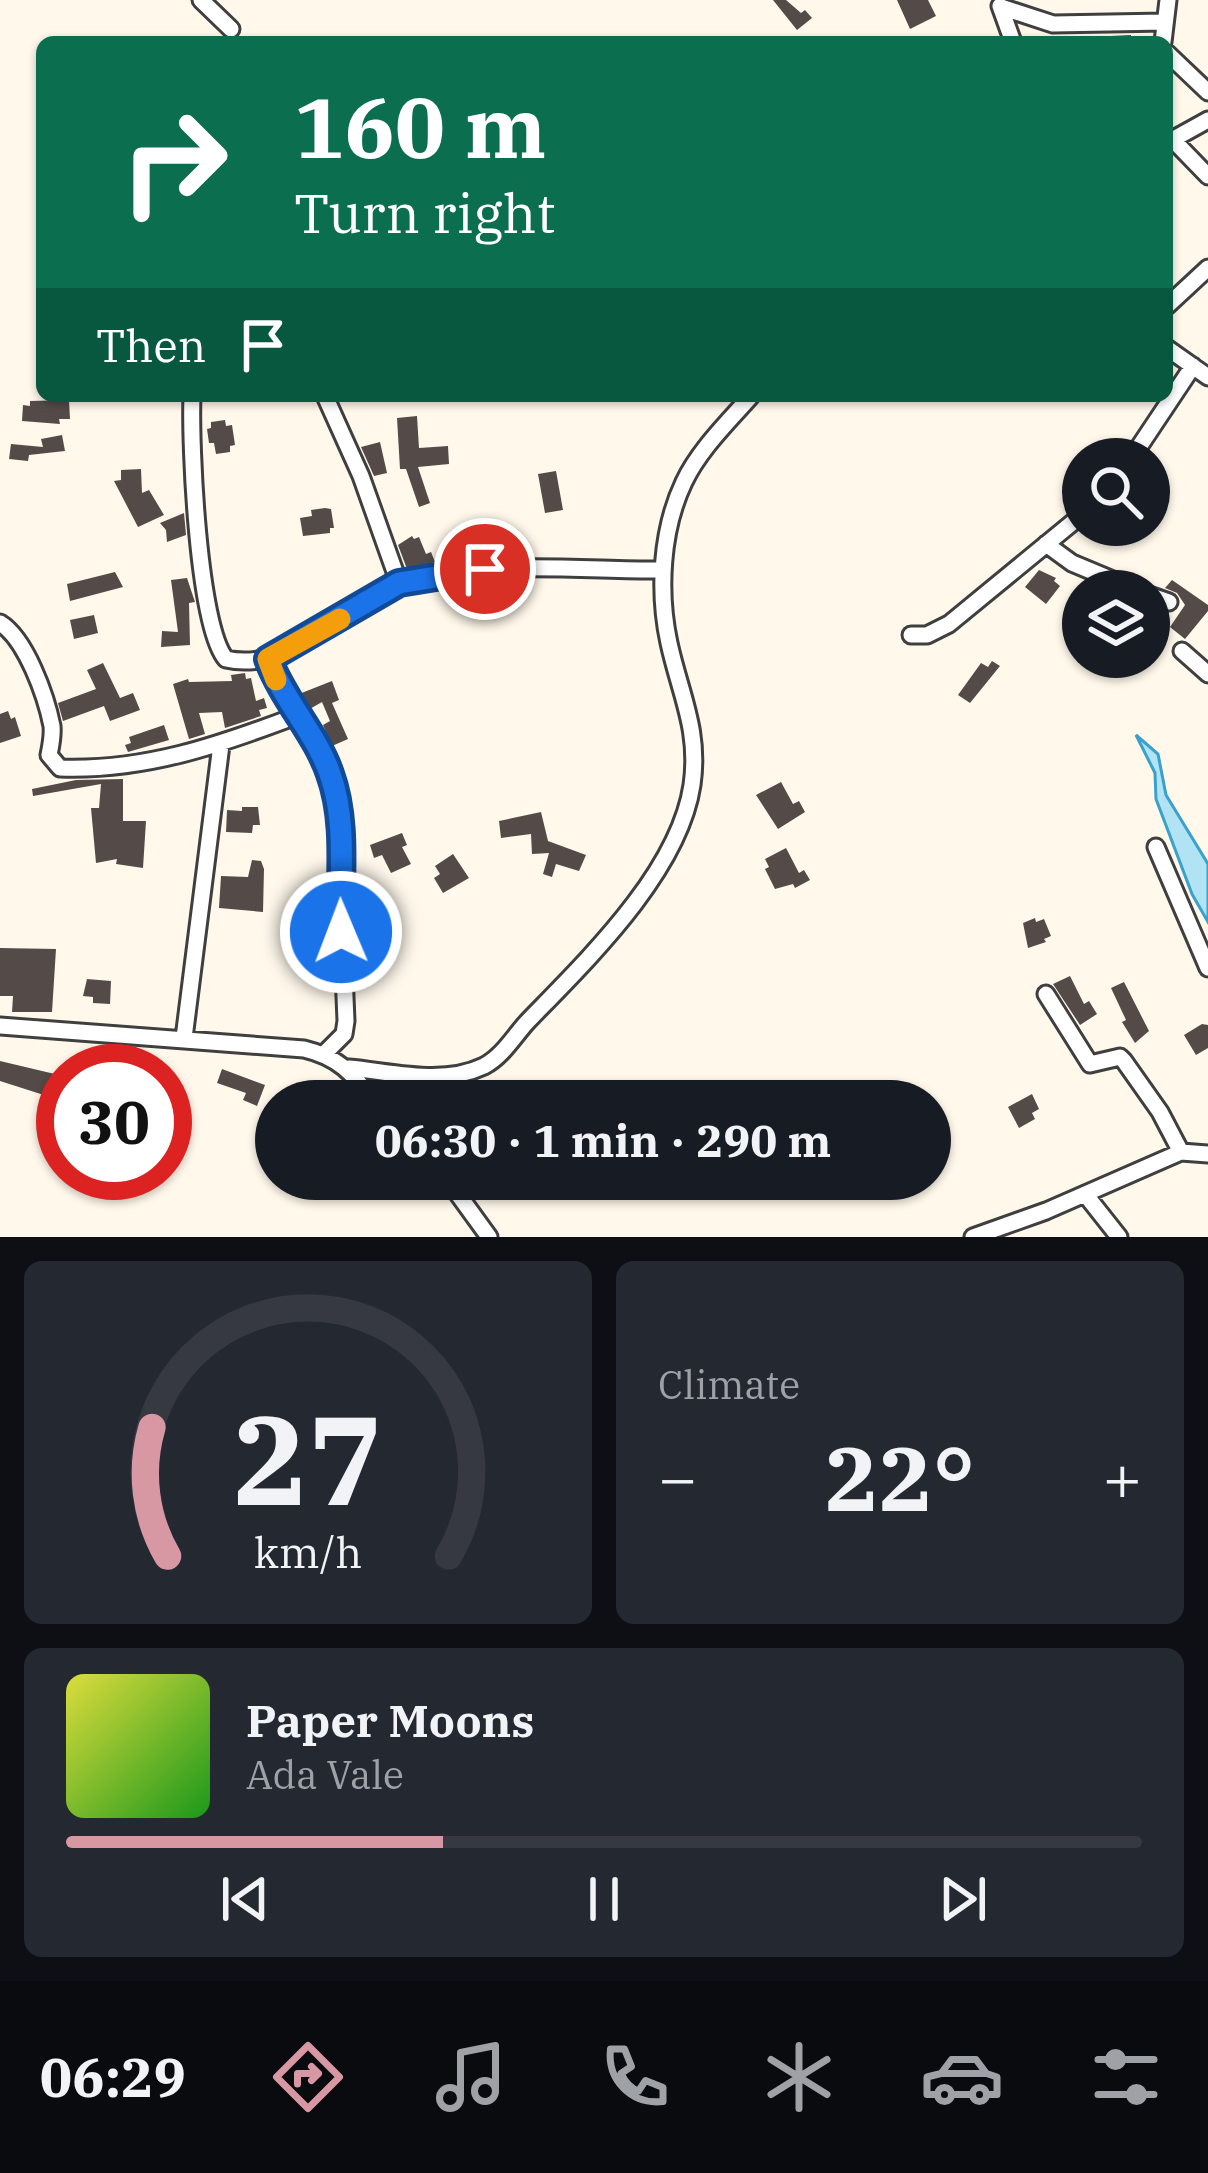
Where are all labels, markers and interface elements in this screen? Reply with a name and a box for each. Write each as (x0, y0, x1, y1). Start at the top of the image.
text: 160 m (294, 72, 546, 181)
icon: right (96, 84, 252, 240)
text: Turn right (294, 178, 556, 248)
icon: arrive (230, 312, 296, 378)
text: Then (96, 316, 206, 374)
map controls (1062, 438, 1170, 678)
button: search (1062, 438, 1170, 546)
pin (434, 518, 536, 620)
icon: arrive (452, 536, 518, 602)
button: layers (1062, 570, 1170, 678)
position arrow (278, 869, 404, 995)
speed limit sign: 30 (36, 1044, 192, 1200)
text: 06:30 · 1 min · 290 m (375, 1111, 831, 1169)
text: Climate (658, 1359, 800, 1410)
text: 27 (233, 1377, 383, 1539)
text: 22° (825, 1419, 975, 1536)
text: − (658, 1434, 698, 1520)
text: + (1102, 1434, 1142, 1520)
text: km/h (254, 1523, 362, 1579)
text: Paper Moons (246, 1691, 534, 1749)
text: Ada Vale (246, 1749, 404, 1800)
icon: previous (212, 1866, 278, 1932)
icon: pause (571, 1866, 637, 1932)
icon: next (930, 1866, 996, 1932)
icon: directions (266, 2035, 350, 2119)
icon: music (429, 2035, 513, 2119)
icon: phone (593, 2035, 677, 2119)
icon: climate (757, 2035, 841, 2119)
icon: car (920, 2035, 1004, 2119)
icon: filters (1084, 2035, 1168, 2119)
text: 06:29 (40, 2042, 186, 2112)

